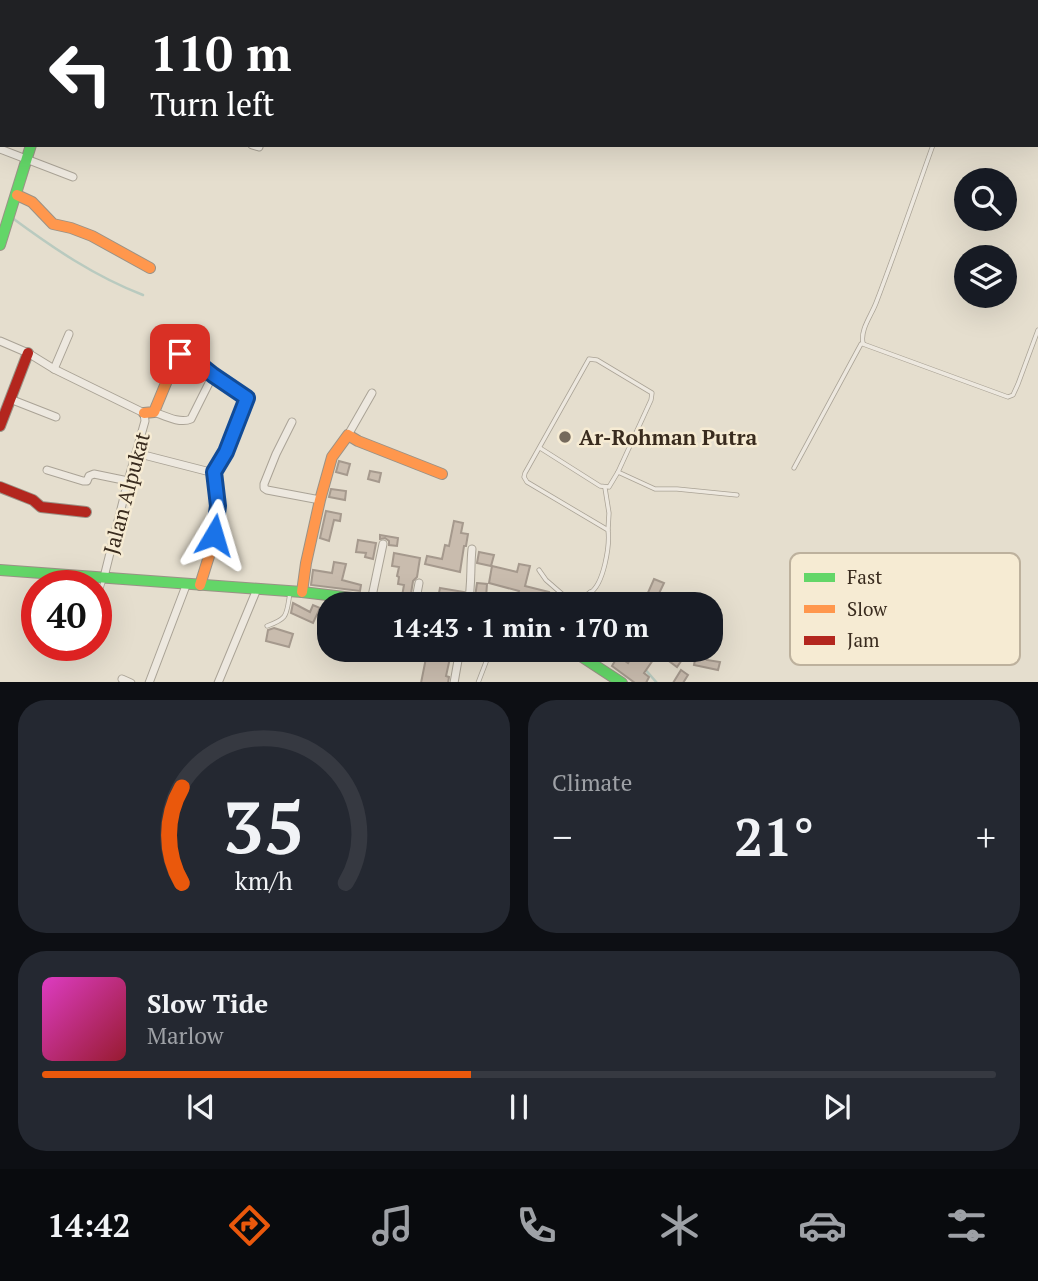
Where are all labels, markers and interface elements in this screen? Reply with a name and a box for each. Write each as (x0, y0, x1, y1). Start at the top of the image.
text: 110 m (150, 20, 292, 85)
icon: left (35, 28, 126, 119)
text: Turn left (150, 83, 274, 125)
map controls (954, 168, 1017, 308)
button: search (954, 168, 1017, 231)
button: layers (954, 245, 1017, 308)
pin (150, 324, 210, 384)
icon: arrive (161, 335, 199, 373)
place label: Ar-Rohman Putra (579, 423, 758, 451)
street label: Jalan Alpukat (96, 428, 156, 557)
marker: Ar-Rohman Putra (557, 429, 573, 445)
position arrow (177, 498, 251, 572)
legend (790, 553, 1020, 665)
text: Fast (847, 564, 882, 589)
speed limit sign: 40 (21, 570, 112, 661)
text: Slow (847, 596, 888, 621)
text: 14:43 · 1 min · 170 m (391, 610, 649, 644)
text: Jam (847, 627, 880, 652)
text: Climate (552, 767, 632, 798)
text: 35 (223, 777, 305, 874)
text: 21° (734, 802, 814, 871)
text: − (552, 812, 572, 862)
text: + (976, 812, 996, 862)
text: km/h (235, 863, 293, 896)
text: Slow Tide (147, 986, 268, 1020)
text: Marlow (147, 1020, 224, 1051)
icon: previous (182, 1088, 220, 1126)
icon: pause (500, 1088, 538, 1126)
icon: next (818, 1088, 856, 1126)
icon: directions (225, 1201, 274, 1250)
icon: music (368, 1201, 417, 1250)
icon: phone (512, 1201, 561, 1250)
icon: climate (655, 1201, 704, 1250)
icon: car (798, 1201, 847, 1250)
icon: filters (942, 1201, 991, 1250)
text: 14:42 (47, 1204, 130, 1246)

